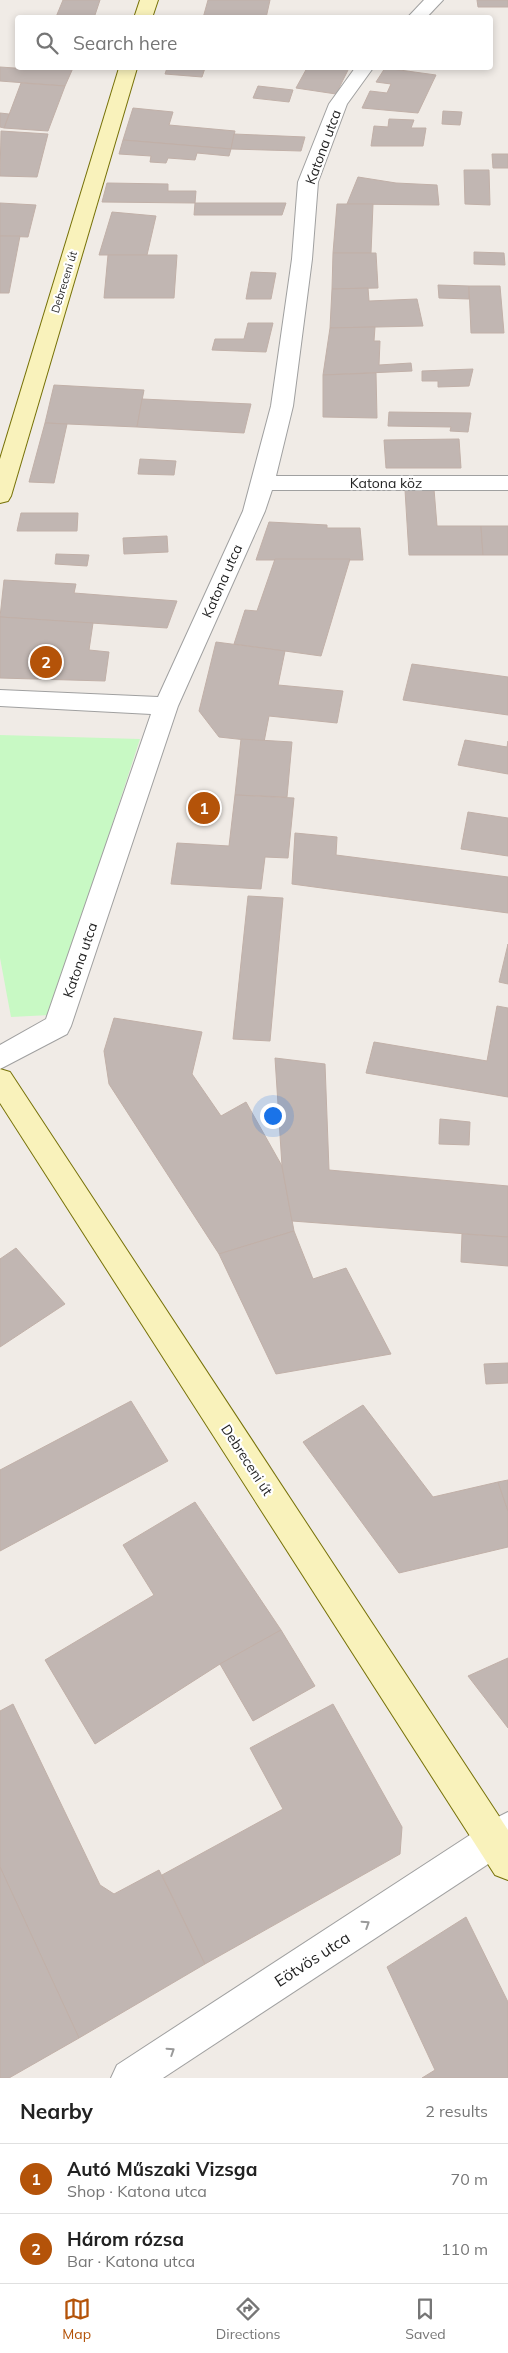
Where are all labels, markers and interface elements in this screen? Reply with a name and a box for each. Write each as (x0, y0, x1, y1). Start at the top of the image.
search box (15, 15, 493, 70)
icon: search (33, 29, 61, 57)
text: Search here (73, 31, 177, 55)
street label: Katona utca (301, 107, 345, 187)
street label: Debreceni út (48, 249, 80, 315)
street label: Katona köz (350, 474, 422, 492)
street label: Katona utca (198, 541, 246, 621)
pin: 2 (30, 643, 62, 681)
pin: 1 (188, 789, 220, 827)
street label: Katona utca (59, 920, 101, 1000)
your location (260, 1103, 286, 1129)
street label: Debreceni út (217, 1421, 277, 1499)
one-way arrow (360, 1921, 369, 1931)
street label: Eötvös utca (271, 1927, 353, 1991)
one-way arrow (165, 2048, 174, 2058)
text: Nearby (20, 2098, 93, 2124)
text: 2 results (425, 2101, 488, 2121)
text: Autó Műszaki Vizsga (67, 2157, 257, 2181)
text: 1 (31, 2169, 41, 2189)
text: 70 m (451, 2169, 488, 2189)
text: Shop · Katona utca (67, 2181, 207, 2201)
text: Három rózsa (67, 2227, 184, 2251)
text: 2 (31, 2239, 41, 2259)
text: 110 m (441, 2239, 488, 2259)
text: Bar · Katona utca (67, 2251, 195, 2271)
tab: Map (62, 2295, 91, 2343)
tab: Directions (216, 2295, 281, 2343)
tab: Saved (405, 2295, 446, 2343)

